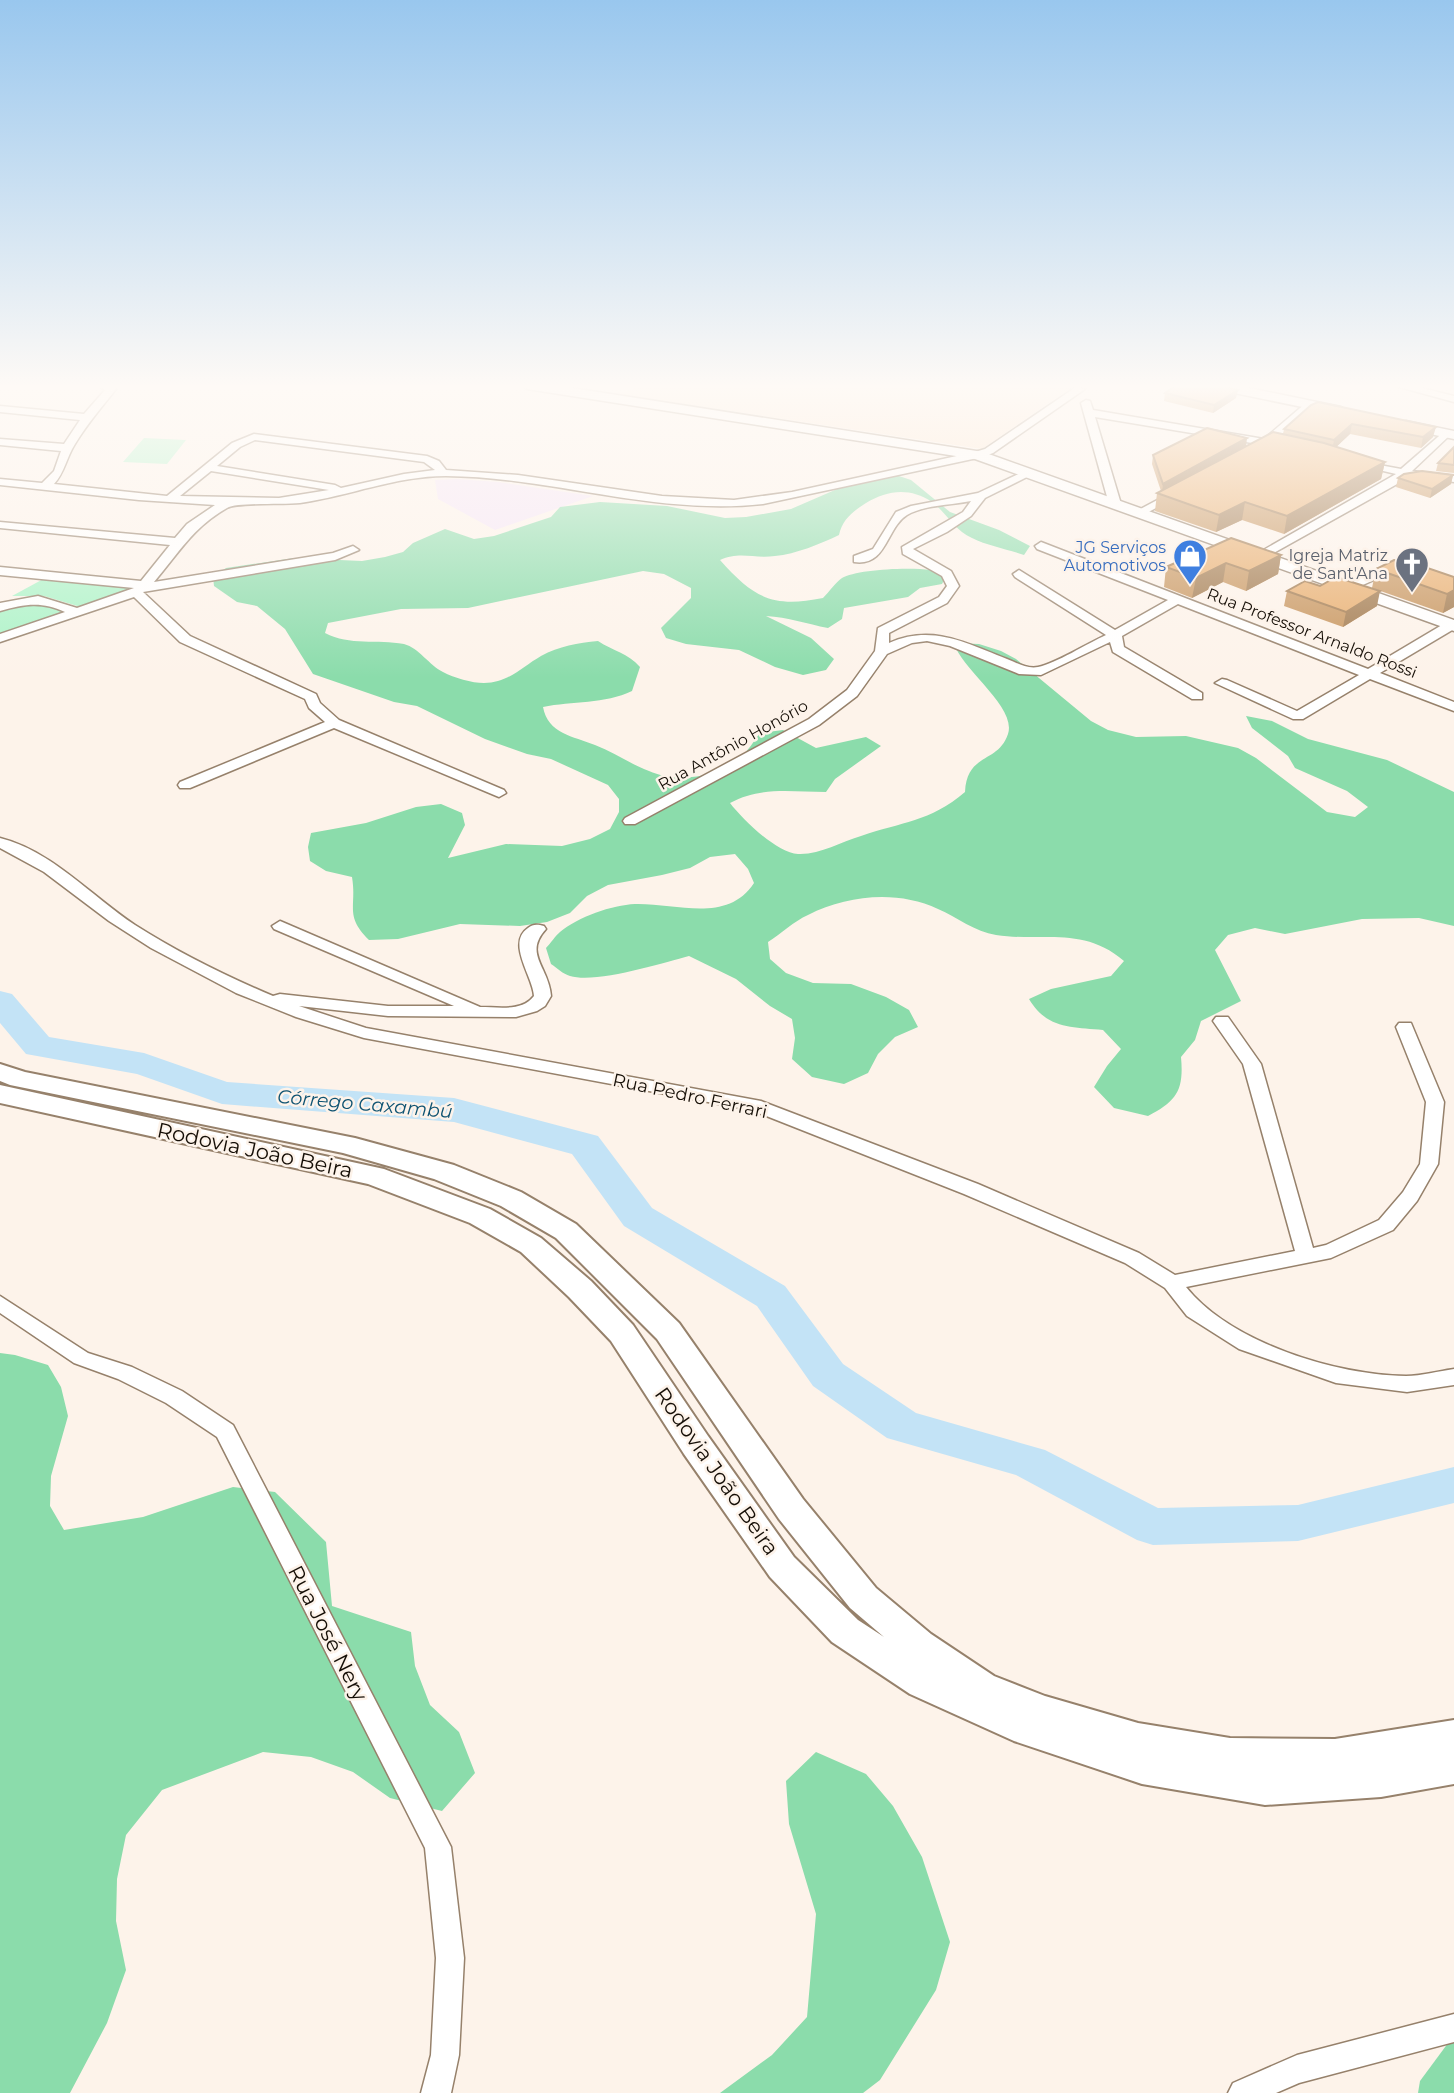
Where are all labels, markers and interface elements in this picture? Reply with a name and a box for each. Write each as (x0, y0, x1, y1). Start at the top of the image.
shop icon: JG Serviços Automotivos (1171, 537, 1209, 586)
place label: JG Serviços Automotivos (1064, 538, 1166, 575)
church icon: Igreja Matriz de Sant'Ana (1393, 545, 1431, 594)
place label: Igreja Matriz de Sant'Ana (1288, 546, 1388, 583)
street label: Rua Professor Arnaldo Rossi (1204, 584, 1420, 682)
street label: Rua Antônio Honório (655, 696, 811, 794)
street label: Rua Pedro Ferrari (611, 1069, 769, 1123)
water label: Córrego Caxambú (276, 1085, 454, 1123)
street label: Rodovia João Beira (155, 1117, 355, 1183)
street label: Rodovia João Beira (650, 1382, 784, 1560)
street label: Rua José Nery (283, 1561, 373, 1705)

